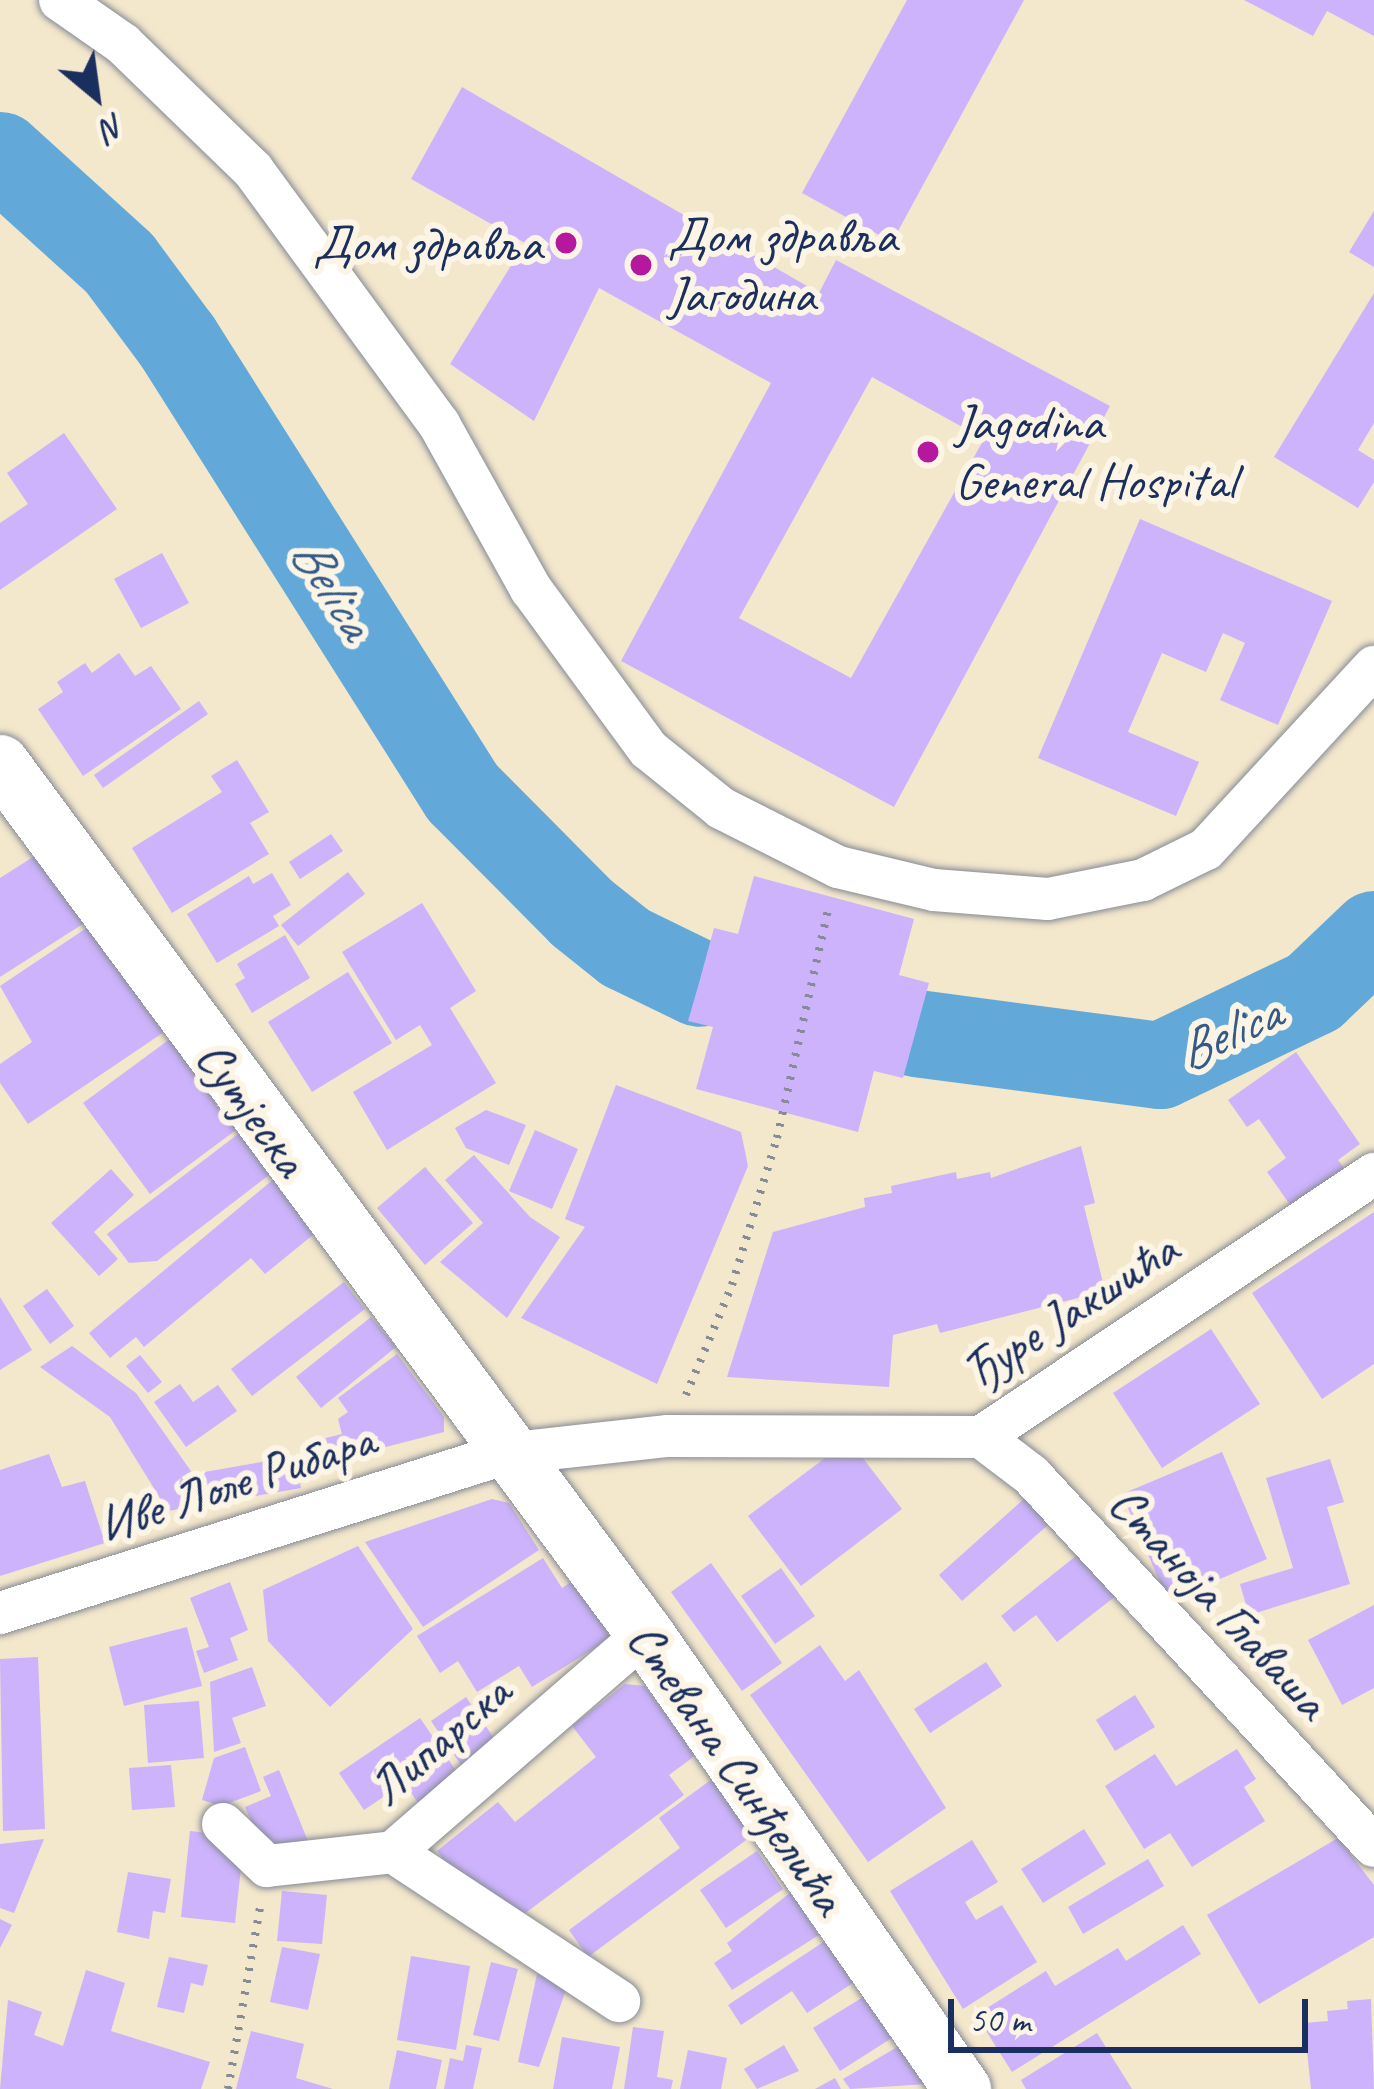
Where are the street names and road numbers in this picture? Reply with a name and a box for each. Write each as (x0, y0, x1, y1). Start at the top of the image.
street label: Сутјеска (183, 1028, 321, 1188)
street label: Ђуре Јакшића (949, 1218, 1189, 1404)
street label: Иве Лоле Рибара (90, 1408, 382, 1556)
street label: Станоја Главаша (1096, 1473, 1342, 1731)
street label: Стевана Синђелића (614, 1611, 860, 1925)
street label: Липарска (355, 1662, 523, 1818)

